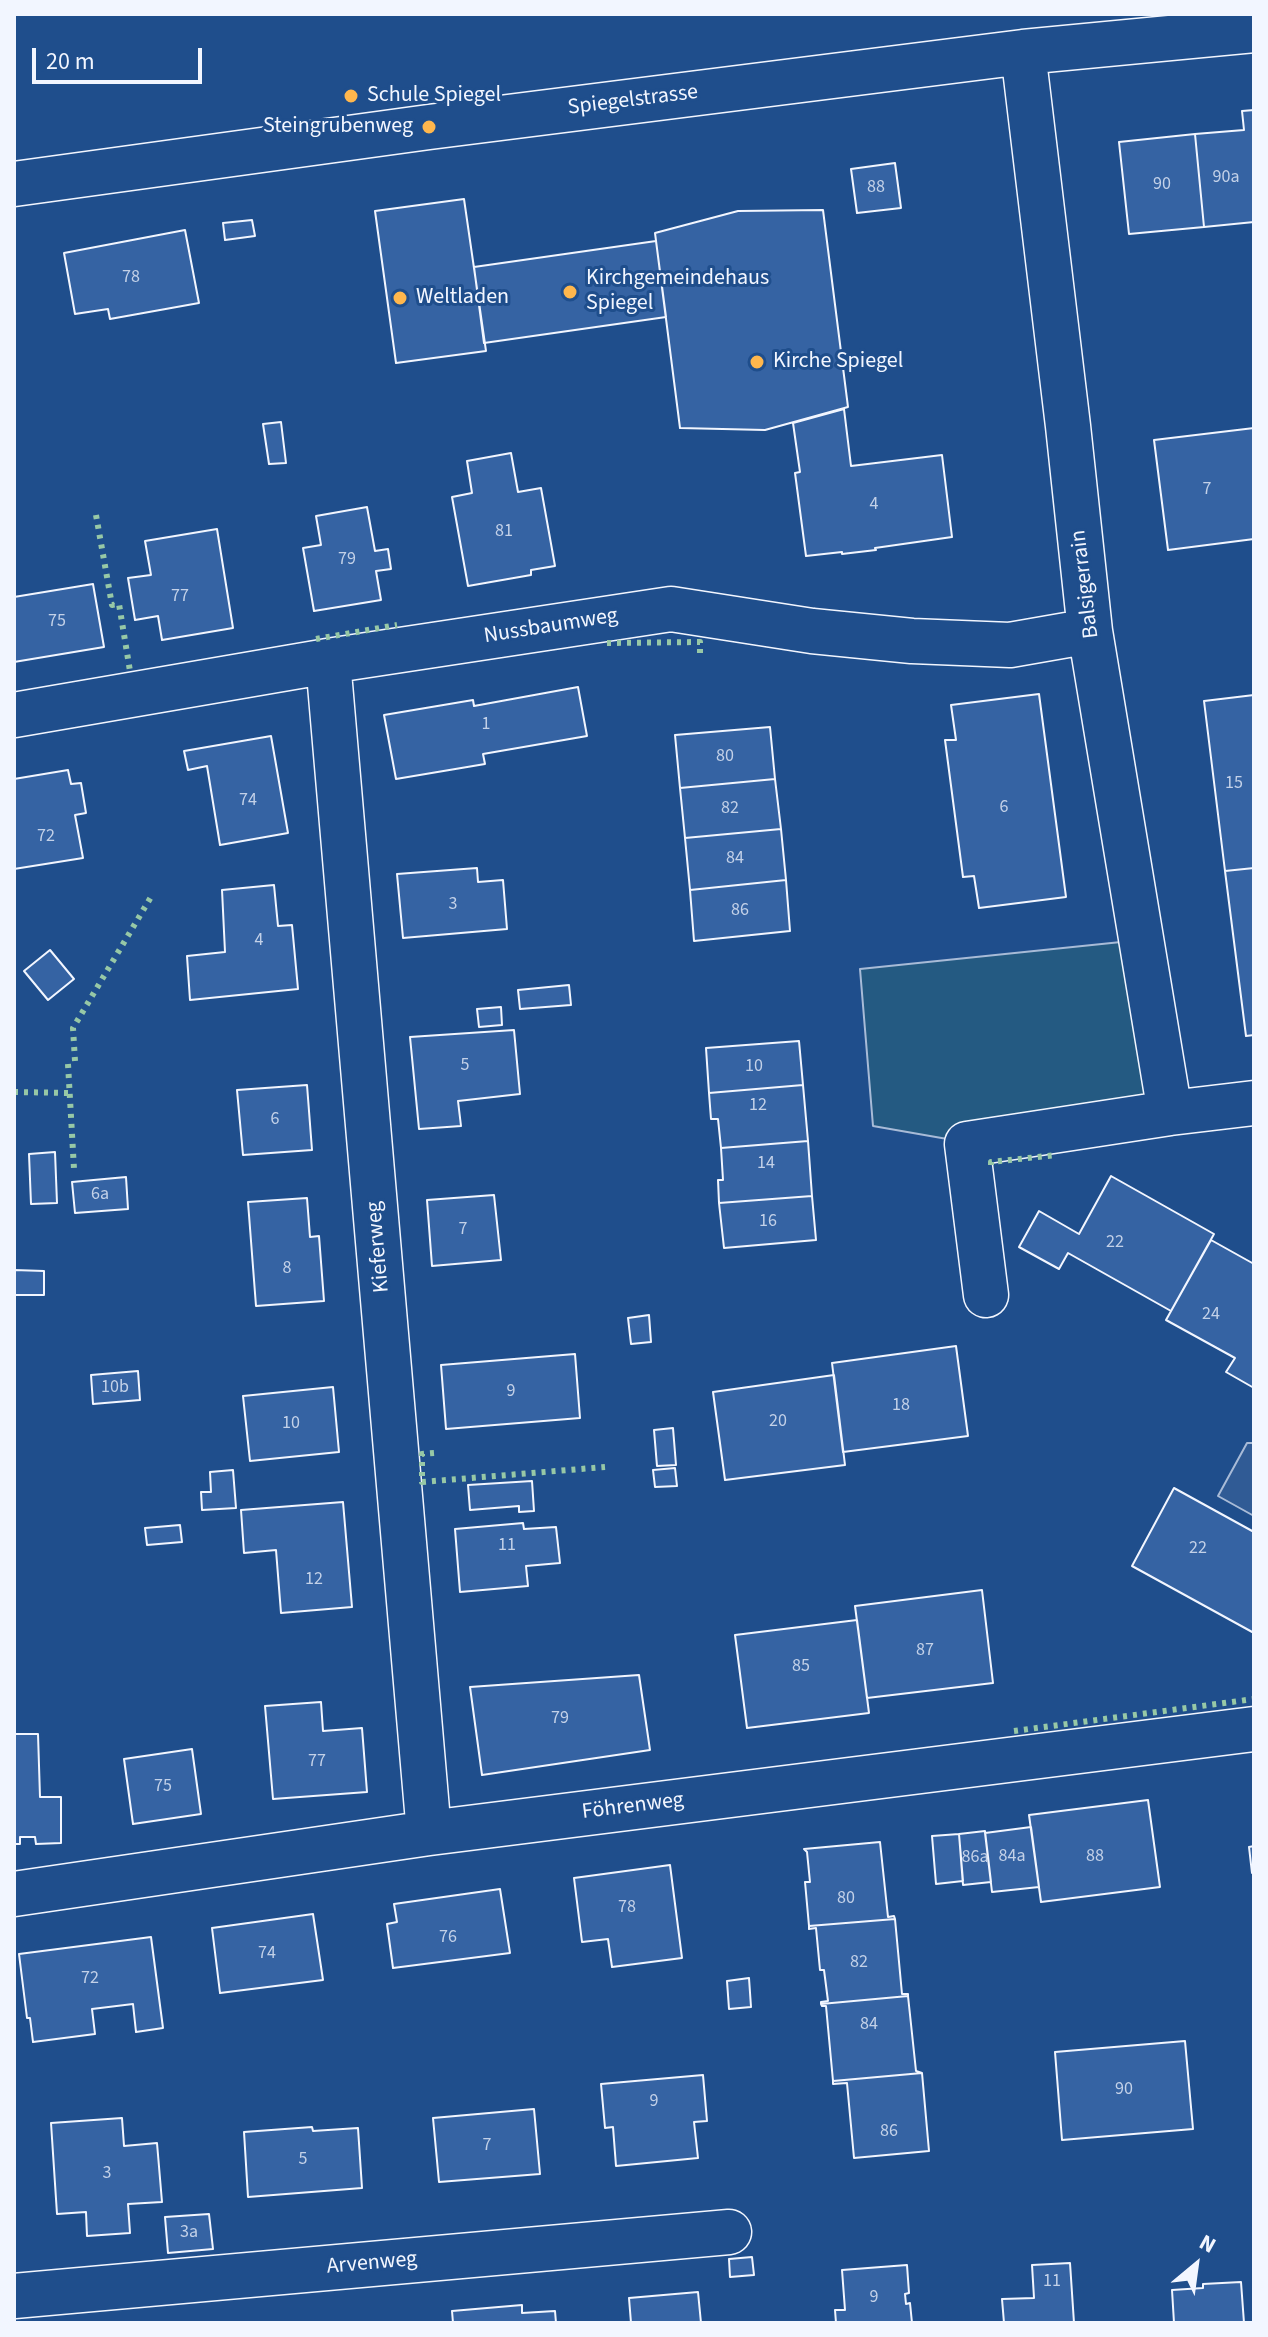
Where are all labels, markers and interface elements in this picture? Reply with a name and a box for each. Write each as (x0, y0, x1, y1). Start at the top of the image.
scale bar (36, 32, 206, 82)
text: 20 m (46, 44, 95, 79)
street label: Spiegelstrasse (566, 80, 700, 122)
place label: Schule Spiegel (367, 83, 501, 109)
marker: Schule Spiegel (342, 87, 360, 105)
place label: Steingrubenweg (263, 114, 413, 140)
marker: Steingrubenweg (420, 118, 438, 136)
house number: 90a (1213, 167, 1239, 189)
house number: 90 (1153, 174, 1171, 196)
house number: 88 (867, 177, 885, 199)
place label: Kirchgemeindehaus Spiegel (586, 266, 769, 318)
house number: 78 (122, 267, 140, 289)
marker: Kirchgemeindehaus Spiegel (561, 283, 579, 301)
place label: Weltladen (416, 285, 509, 311)
marker: Weltladen (391, 289, 409, 307)
place label: Kirche Spiegel (773, 349, 903, 375)
marker: Kirche Spiegel (748, 353, 766, 371)
house number: 7 (1203, 479, 1211, 501)
house number: 4 (870, 494, 878, 516)
house number: 81 (495, 521, 513, 543)
street label: Balsigerrain (1066, 528, 1106, 640)
house number: 79 (338, 549, 356, 571)
house number: 77 (171, 586, 189, 608)
street label: Nussbaumweg (482, 603, 620, 651)
house number: 75 (48, 611, 66, 633)
house number: 1 (482, 714, 490, 736)
house number: 80 (716, 746, 734, 768)
house number: 15 (1225, 773, 1243, 795)
house number: 74 (239, 790, 257, 812)
house number: 6 (1000, 797, 1008, 819)
house number: 82 (721, 798, 739, 820)
house number: 72 (37, 826, 55, 848)
house number: 84 (726, 848, 744, 870)
house number: 3 (449, 894, 457, 916)
house number: 86 (731, 900, 749, 922)
house number: 4 (255, 930, 263, 952)
house number: 5 (461, 1055, 469, 1077)
house number: 10 (745, 1056, 763, 1078)
house number: 12 (749, 1095, 767, 1117)
house number: 6 (271, 1109, 279, 1131)
house number: 14 (757, 1153, 775, 1175)
house number: 6a (91, 1184, 109, 1206)
street label: Kieferweg (362, 1200, 396, 1294)
house number: 16 (759, 1211, 777, 1233)
house number: 7 (459, 1219, 467, 1241)
house number: 22 (1106, 1232, 1124, 1254)
house number: 8 (283, 1258, 291, 1280)
house number: 24 (1202, 1304, 1220, 1326)
house number: 10b (101, 1377, 129, 1399)
house number: 9 (507, 1381, 515, 1403)
house number: 18 (892, 1395, 910, 1417)
house number: 20 (769, 1411, 787, 1433)
house number: 10 (282, 1413, 300, 1435)
house number: 11 (498, 1535, 516, 1557)
house number: 22 (1189, 1538, 1207, 1560)
house number: 12 (305, 1569, 323, 1591)
house number: 87 (916, 1640, 934, 1662)
house number: 85 (792, 1656, 810, 1678)
house number: 79 (551, 1708, 569, 1730)
house number: 77 (308, 1751, 326, 1773)
house number: 75 (154, 1776, 172, 1798)
street label: Föhrenweg (581, 1788, 685, 1826)
house number: 84a (999, 1846, 1025, 1868)
house number: 88 (1086, 1846, 1104, 1868)
house number: 86a (962, 1847, 988, 1869)
house number: 80 (837, 1888, 855, 1910)
house number: 78 (618, 1897, 636, 1919)
house number: 76 (439, 1927, 457, 1949)
house number: 74 (258, 1943, 276, 1965)
house number: 82 (850, 1952, 868, 1974)
house number: 72 (81, 1968, 99, 1990)
house number: 84 (860, 2014, 878, 2036)
house number: 90 (1115, 2079, 1133, 2101)
house number: 9 (650, 2091, 658, 2113)
house number: 86 (880, 2121, 898, 2143)
house number: 7 (483, 2135, 491, 2157)
house number: 5 (299, 2149, 307, 2171)
house number: 3 (103, 2163, 111, 2185)
house number: 3a (180, 2222, 198, 2244)
north arrow (1156, 2225, 1236, 2305)
text: N (1193, 2226, 1222, 2262)
street label: Arvenweg (326, 2247, 418, 2281)
house number: 11 (1043, 2271, 1061, 2293)
house number: 9 (870, 2287, 878, 2309)

